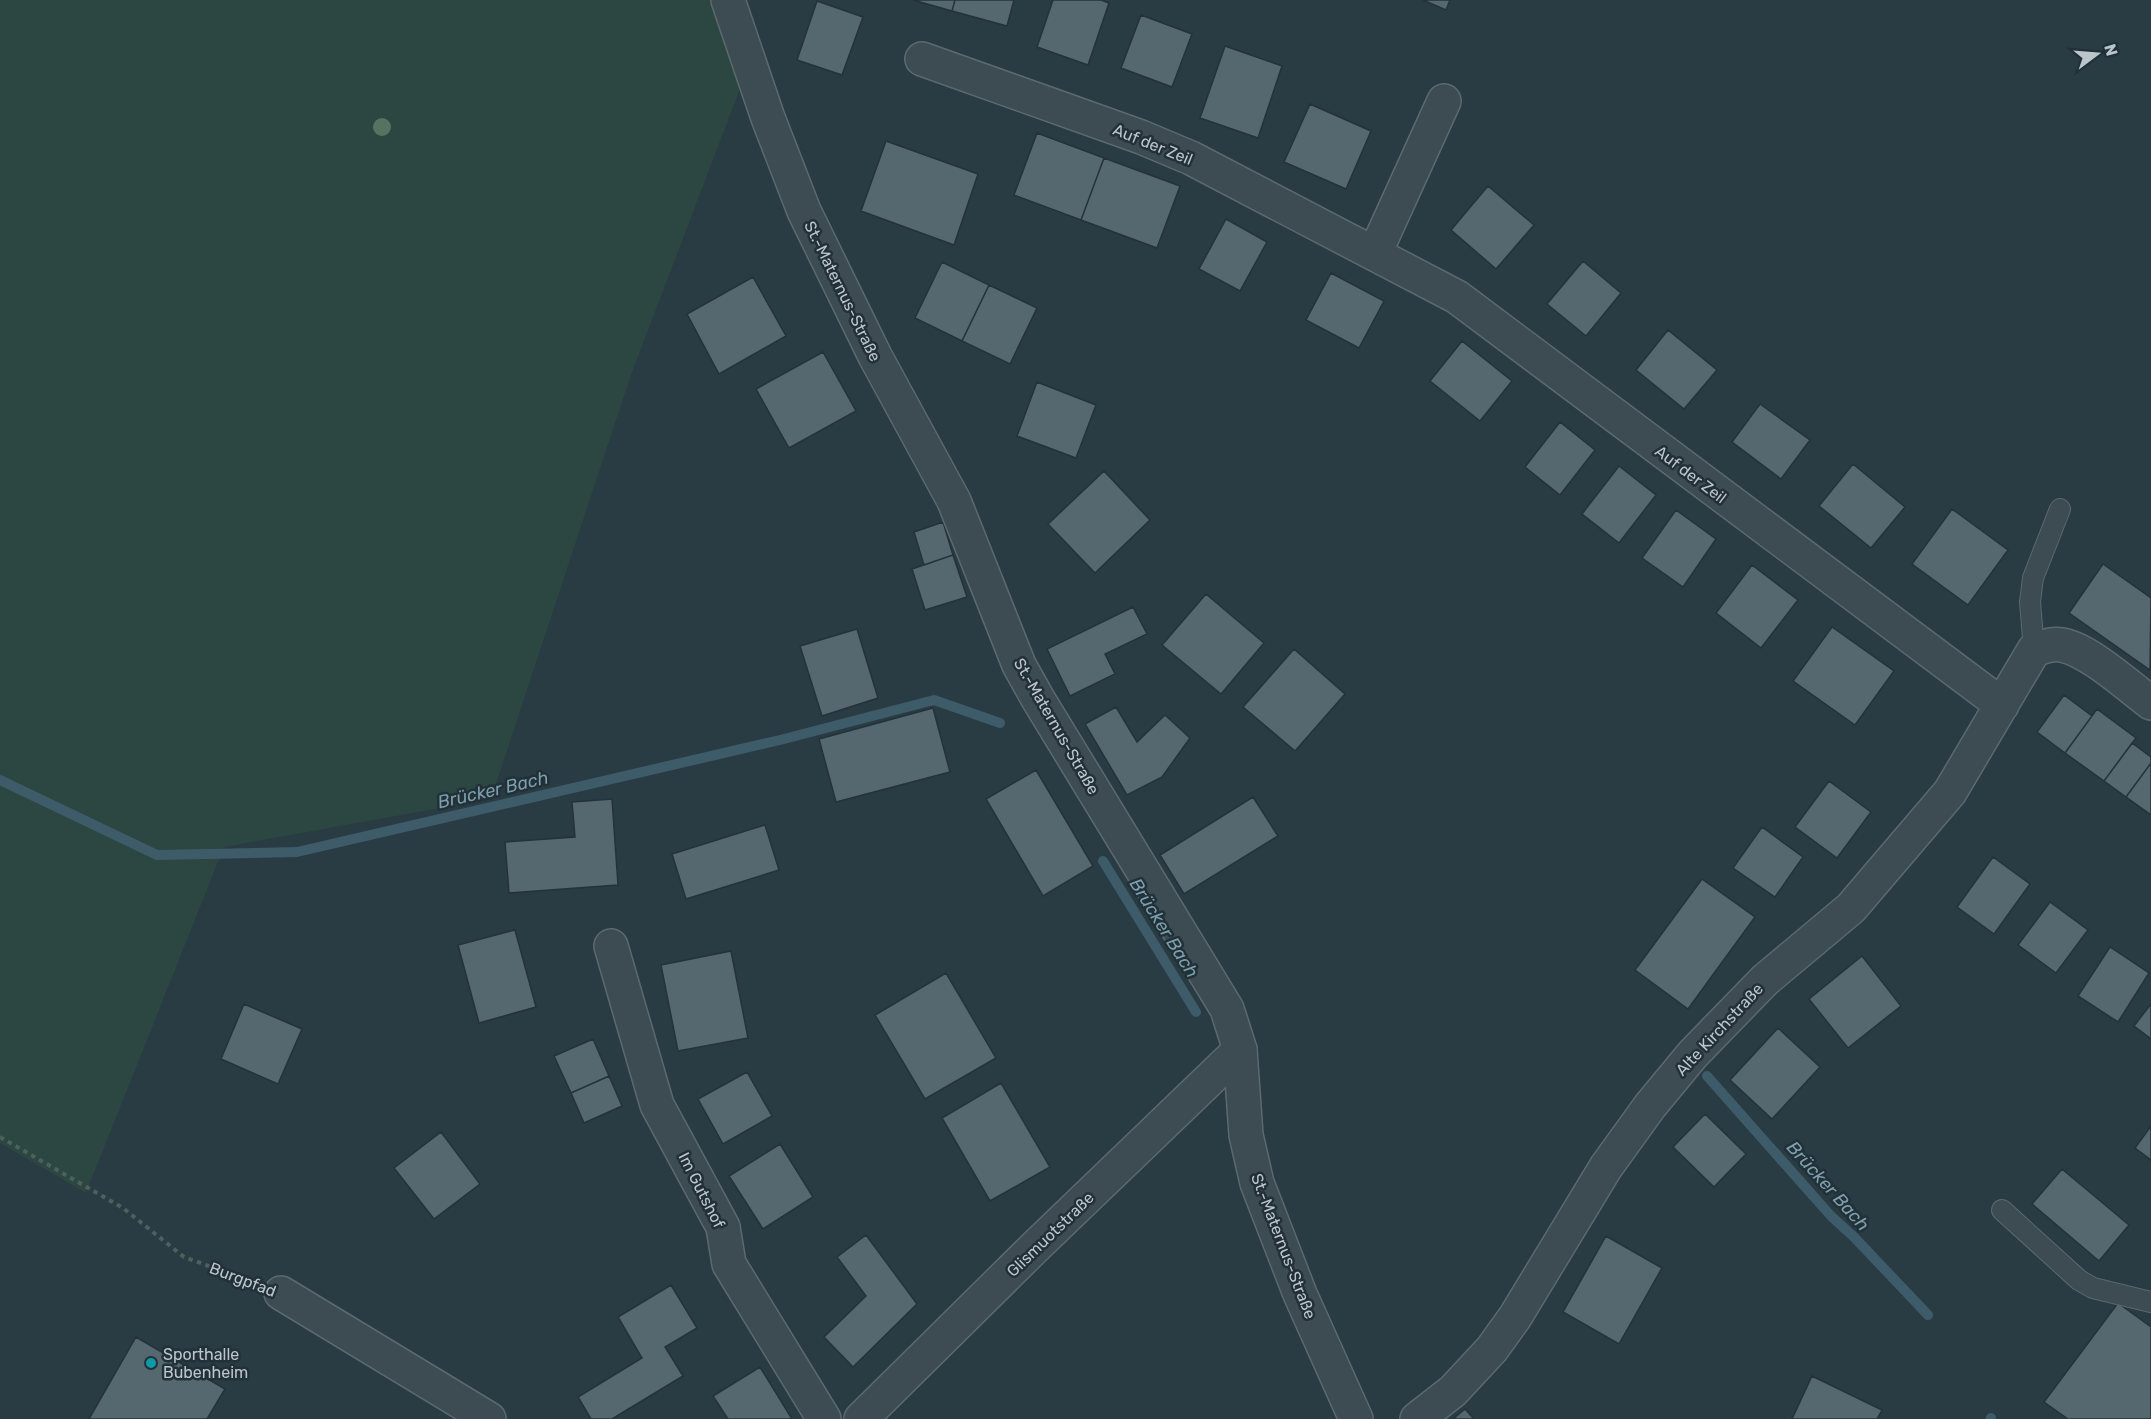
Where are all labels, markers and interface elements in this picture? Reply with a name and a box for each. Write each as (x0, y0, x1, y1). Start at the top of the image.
north arrow (2067, 24, 2127, 84)
text: N (2100, 42, 2122, 58)
street label: Auf der Zeil (1110, 120, 1195, 169)
street label: St.-Maternus-Straße (800, 218, 885, 365)
street label: Auf der Zeil (1651, 441, 1730, 507)
street label: St.-Maternus-Straße (1010, 655, 1103, 798)
water label: Brücker Bach (435, 767, 551, 813)
water label: Brücker Bach (1125, 874, 1203, 982)
street label: Alte Kirchstraße (1672, 979, 1767, 1079)
water label: Brücker Bach (1782, 1137, 1874, 1235)
street label: Im Gutshof (674, 1149, 729, 1232)
street label: St.-Maternus-Straße (1247, 1171, 1320, 1321)
street label: Glismuotstraße (1003, 1188, 1098, 1281)
street label: Burgpfad (207, 1258, 279, 1301)
place label: Sporthalle Bubenheim (163, 1345, 248, 1382)
marker: Sporthalle Bubenheim (144, 1356, 158, 1370)

